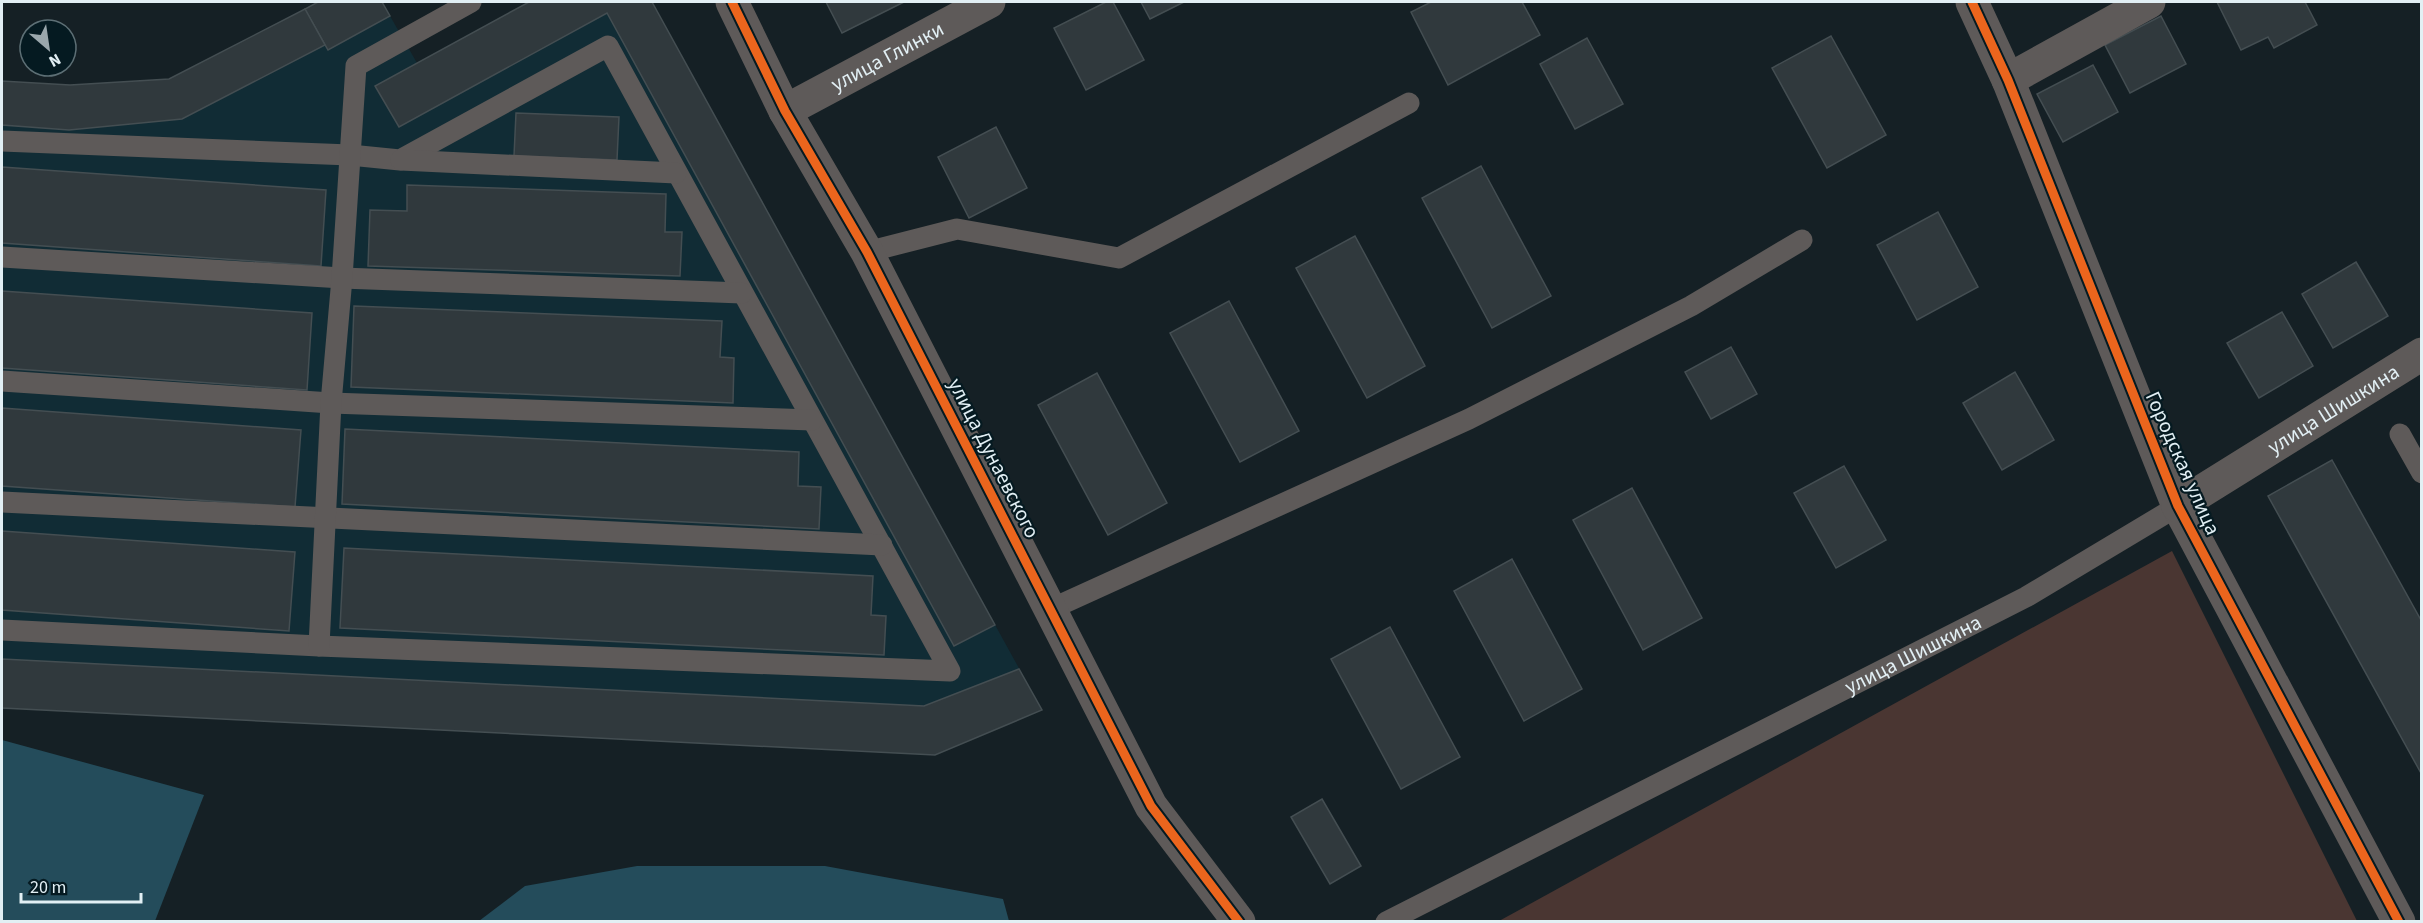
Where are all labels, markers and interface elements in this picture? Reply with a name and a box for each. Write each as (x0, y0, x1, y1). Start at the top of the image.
street label: улица Глинки (825, 14, 949, 99)
north arrow (18, 18, 78, 78)
text: N (45, 48, 65, 72)
street label: улица Шишкина (2262, 357, 2405, 462)
street label: улица Дунаевского (941, 373, 1047, 543)
street label: Городская улица (2138, 386, 2228, 540)
street label: улица Шишкина (1839, 607, 1987, 702)
scale bar (21, 866, 141, 904)
text: 20 m (30, 875, 66, 900)

